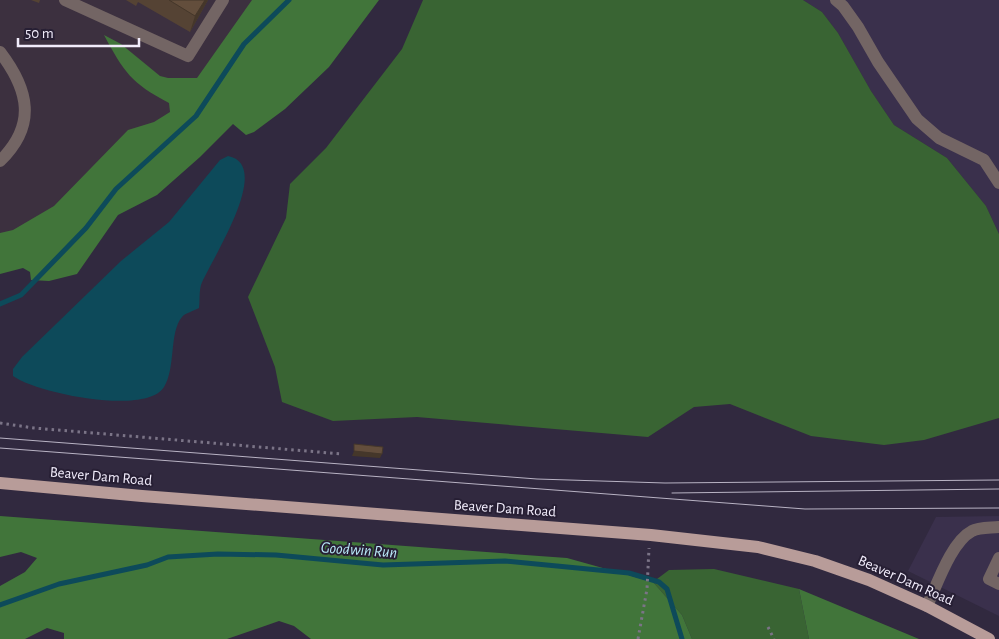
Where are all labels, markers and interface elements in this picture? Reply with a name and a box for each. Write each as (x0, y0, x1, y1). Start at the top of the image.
scale bar (18, 15, 139, 47)
text: 50 m (25, 26, 54, 41)
street label: Beaver Dam Road (49, 465, 153, 488)
street label: Beaver Dam Road (453, 497, 557, 520)
water label: Goodwin Run (320, 539, 398, 561)
street label: Beaver Dam Road (856, 553, 956, 608)

